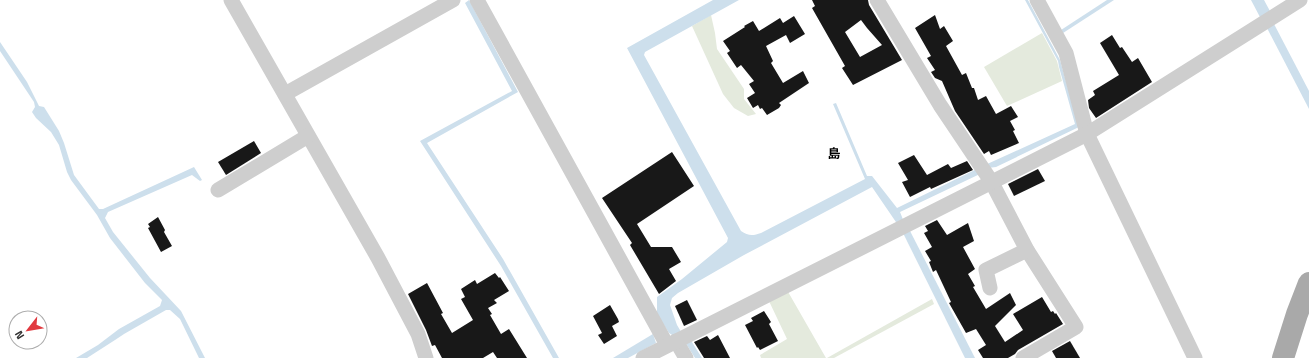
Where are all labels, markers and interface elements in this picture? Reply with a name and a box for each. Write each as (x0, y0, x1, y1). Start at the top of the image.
district label: 島 (827, 143, 841, 163)
north arrow (8, 310, 48, 350)
text: N (11, 328, 28, 343)

